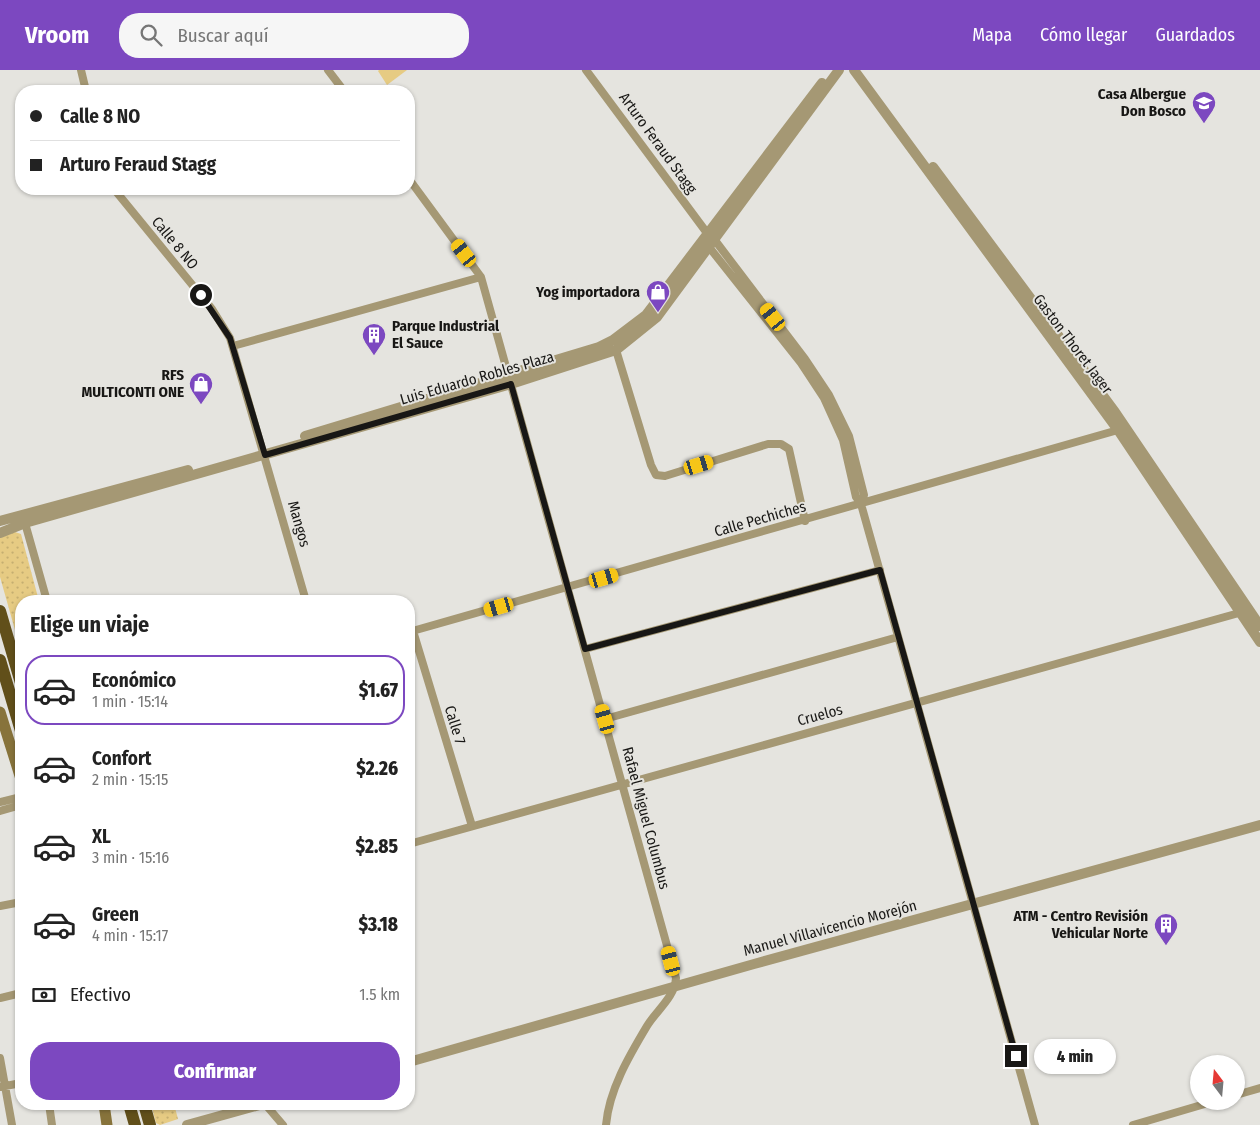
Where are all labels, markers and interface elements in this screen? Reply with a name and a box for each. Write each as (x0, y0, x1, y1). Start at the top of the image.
search box (119, 13, 469, 58)
text: Vroom (25, 21, 89, 49)
icon: search (137, 21, 165, 49)
text: Buscar aquí (177, 24, 268, 47)
text: Mapa (972, 24, 1012, 46)
text: Cómo llegar (1040, 24, 1127, 46)
text: Guardados (1155, 24, 1235, 46)
place label: Casa Albergue Don Bosco (1098, 85, 1186, 120)
street label: Arturo Feraud Stagg (615, 89, 701, 197)
school or university icon: Casa Albergue Don Bosco (1191, 90, 1217, 124)
text: Calle 8 NO (60, 105, 140, 128)
text: Arturo Feraud Stagg (60, 153, 216, 176)
street label: Calle 8 NO (148, 213, 202, 273)
car (448, 237, 479, 269)
shop icon: Yog importadora (645, 279, 671, 313)
place label: Yog importadora (535, 283, 641, 301)
route start (190, 284, 212, 306)
street label: Gaston Thoret Jager (1030, 291, 1117, 398)
car (757, 301, 788, 333)
place label: Parque Industrial El Sauce (392, 317, 500, 352)
building icon: Parque Industrial El Sauce (361, 322, 387, 356)
street label: Luis Eduardo Robles Plaza (398, 347, 556, 409)
place label: RFS MULTICONTI ONE (81, 366, 184, 401)
shop icon: RFS MULTICONTI ONE (188, 371, 214, 405)
car (682, 453, 715, 477)
street label: Calle Pechiches (712, 497, 808, 541)
street label: Mangos (284, 499, 314, 549)
car (587, 567, 620, 589)
car (482, 596, 515, 618)
text: Elige un viaje (30, 611, 149, 638)
icon: car (32, 668, 77, 713)
text: Económico (92, 669, 176, 692)
text: $1.67 (359, 679, 398, 702)
text: 1 min · 15:14 (92, 692, 168, 711)
street label: Cruelos (795, 700, 845, 730)
street label: Calle 7 (441, 703, 469, 747)
car (593, 703, 616, 735)
street label: Rafael Miguel Columbus (618, 745, 674, 891)
icon: car (32, 746, 77, 791)
text: Confort (92, 747, 152, 770)
text: $2.26 (356, 757, 398, 780)
text: 2 min · 15:15 (92, 770, 168, 789)
icon: car (32, 824, 77, 869)
text: XL (92, 825, 111, 848)
text: $2.85 (356, 835, 398, 858)
text: 3 min · 15:16 (92, 848, 169, 867)
street label: Manuel Villavicencio Morejón (741, 896, 919, 960)
icon: car (32, 902, 77, 947)
text: Green (92, 903, 139, 926)
place label: ATM - Centro Revisión Vehicular Norte (1012, 907, 1148, 942)
building icon: ATM - Centro Revisión Vehicular Norte (1153, 912, 1179, 946)
text: $3.18 (358, 913, 398, 936)
text: 4 min · 15:17 (92, 926, 168, 945)
car (659, 945, 682, 977)
icon: cash (30, 981, 58, 1009)
text: Efectivo (70, 983, 131, 1006)
text: 1.5 km (359, 985, 400, 1004)
callout: 4 min (1034, 1038, 1116, 1074)
button: Confirmar (30, 1042, 400, 1100)
route end (1005, 1045, 1027, 1067)
text: 4 min (1057, 1047, 1093, 1066)
north arrow (1190, 1055, 1245, 1110)
map controls (1190, 1055, 1245, 1110)

